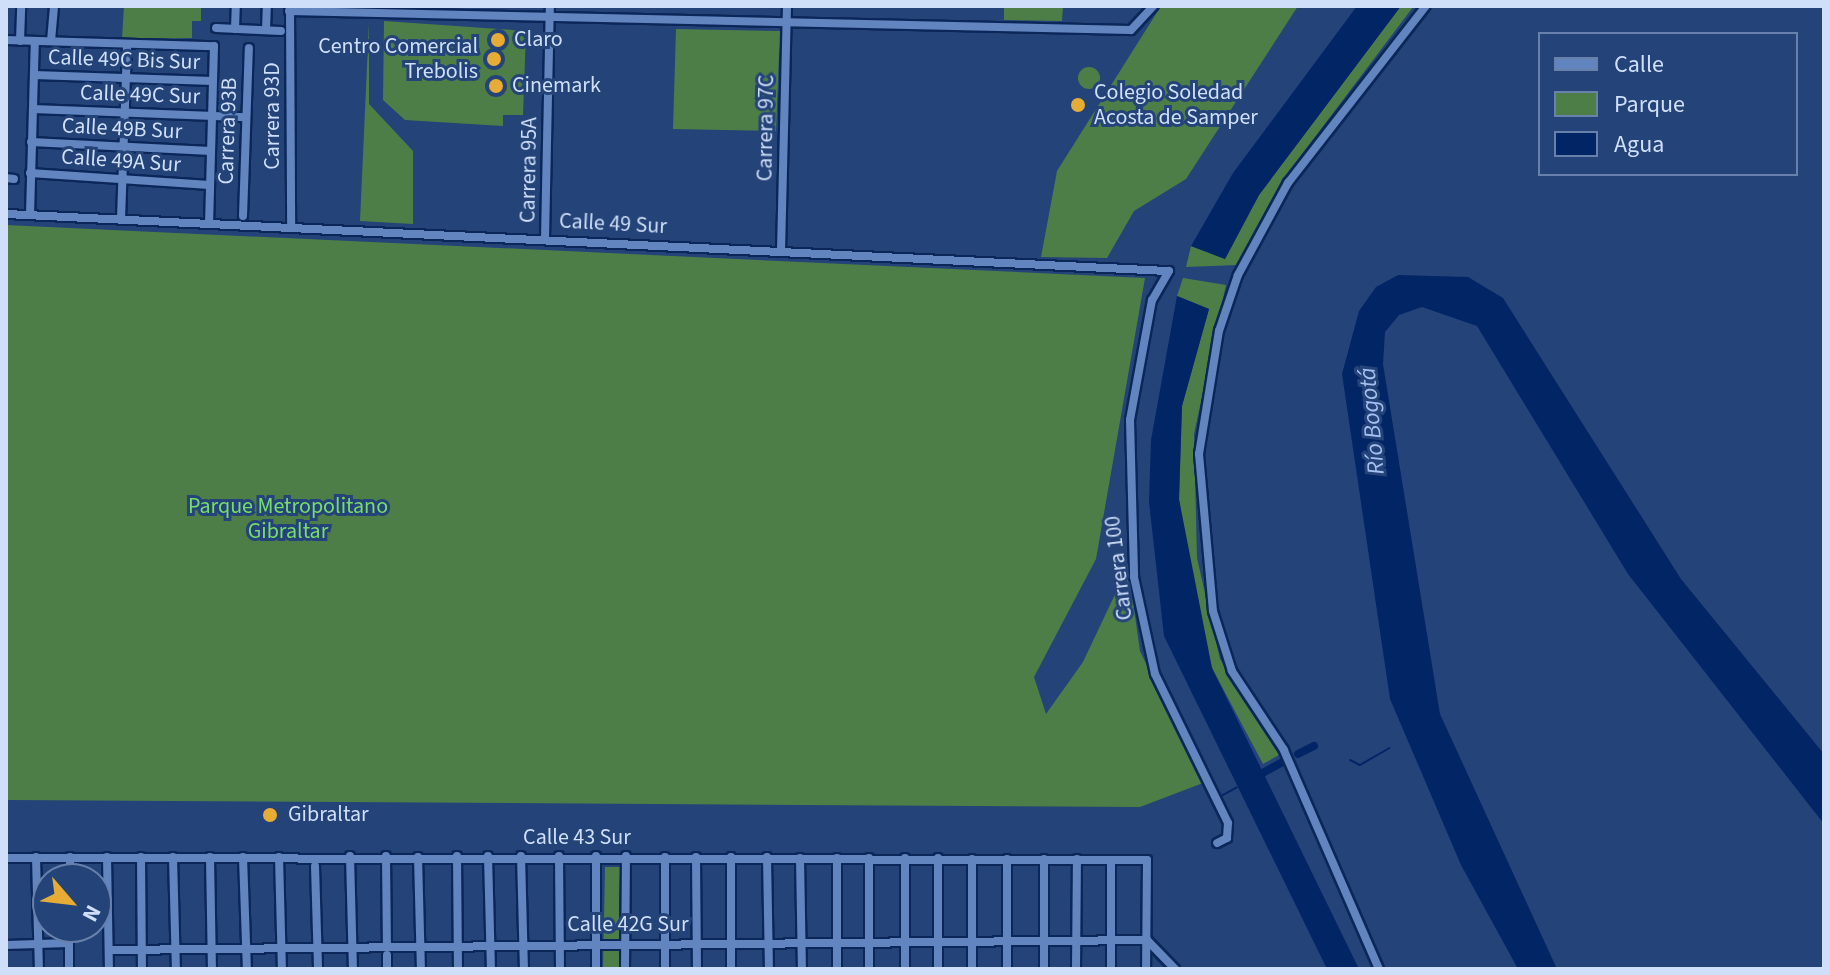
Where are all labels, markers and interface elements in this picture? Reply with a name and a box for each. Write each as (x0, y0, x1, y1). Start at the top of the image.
place label: Claro (514, 27, 563, 53)
marker: Claro (489, 31, 507, 49)
legend (1538, 32, 1798, 176)
place label: Centro Comercial Trebolis (318, 33, 478, 84)
street label: Calle 49C Bis Sur (47, 44, 201, 76)
text: Calle (1614, 47, 1664, 82)
marker: Centro Comercial Trebolis (485, 50, 503, 68)
street label: Carrera 93D (260, 62, 286, 170)
place label: Cinemark (512, 73, 601, 99)
street label: Carrera 97C (752, 74, 780, 182)
street label: Carrera 93B (213, 77, 243, 185)
marker: Cinemark (487, 77, 505, 95)
place label: Colegio Soledad Acosta de Samper (1094, 79, 1258, 130)
street label: Calle 49C Sur (79, 80, 201, 110)
text: Parque (1614, 87, 1685, 122)
marker: Colegio Soledad Acosta de Samper (1069, 96, 1087, 114)
street label: Calle 49B Sur (61, 113, 183, 145)
street label: Carrera 95A (515, 117, 543, 223)
text: Agua (1614, 127, 1664, 162)
street label: Calle 49A Sur (60, 144, 182, 178)
street label: Calle 49 Sur (558, 208, 668, 240)
water label: Río Bogotá (1353, 366, 1391, 476)
park label: Parque Metropolitano Gibraltar (188, 493, 388, 544)
street label: Carrera 100 (1099, 514, 1139, 622)
place label: Gibraltar (288, 802, 369, 828)
marker: Gibraltar (259, 804, 281, 826)
street label: Calle 43 Sur (523, 825, 631, 851)
north arrow (32, 863, 112, 943)
text: N (74, 899, 109, 927)
street label: Calle 42G Sur (567, 912, 689, 938)

